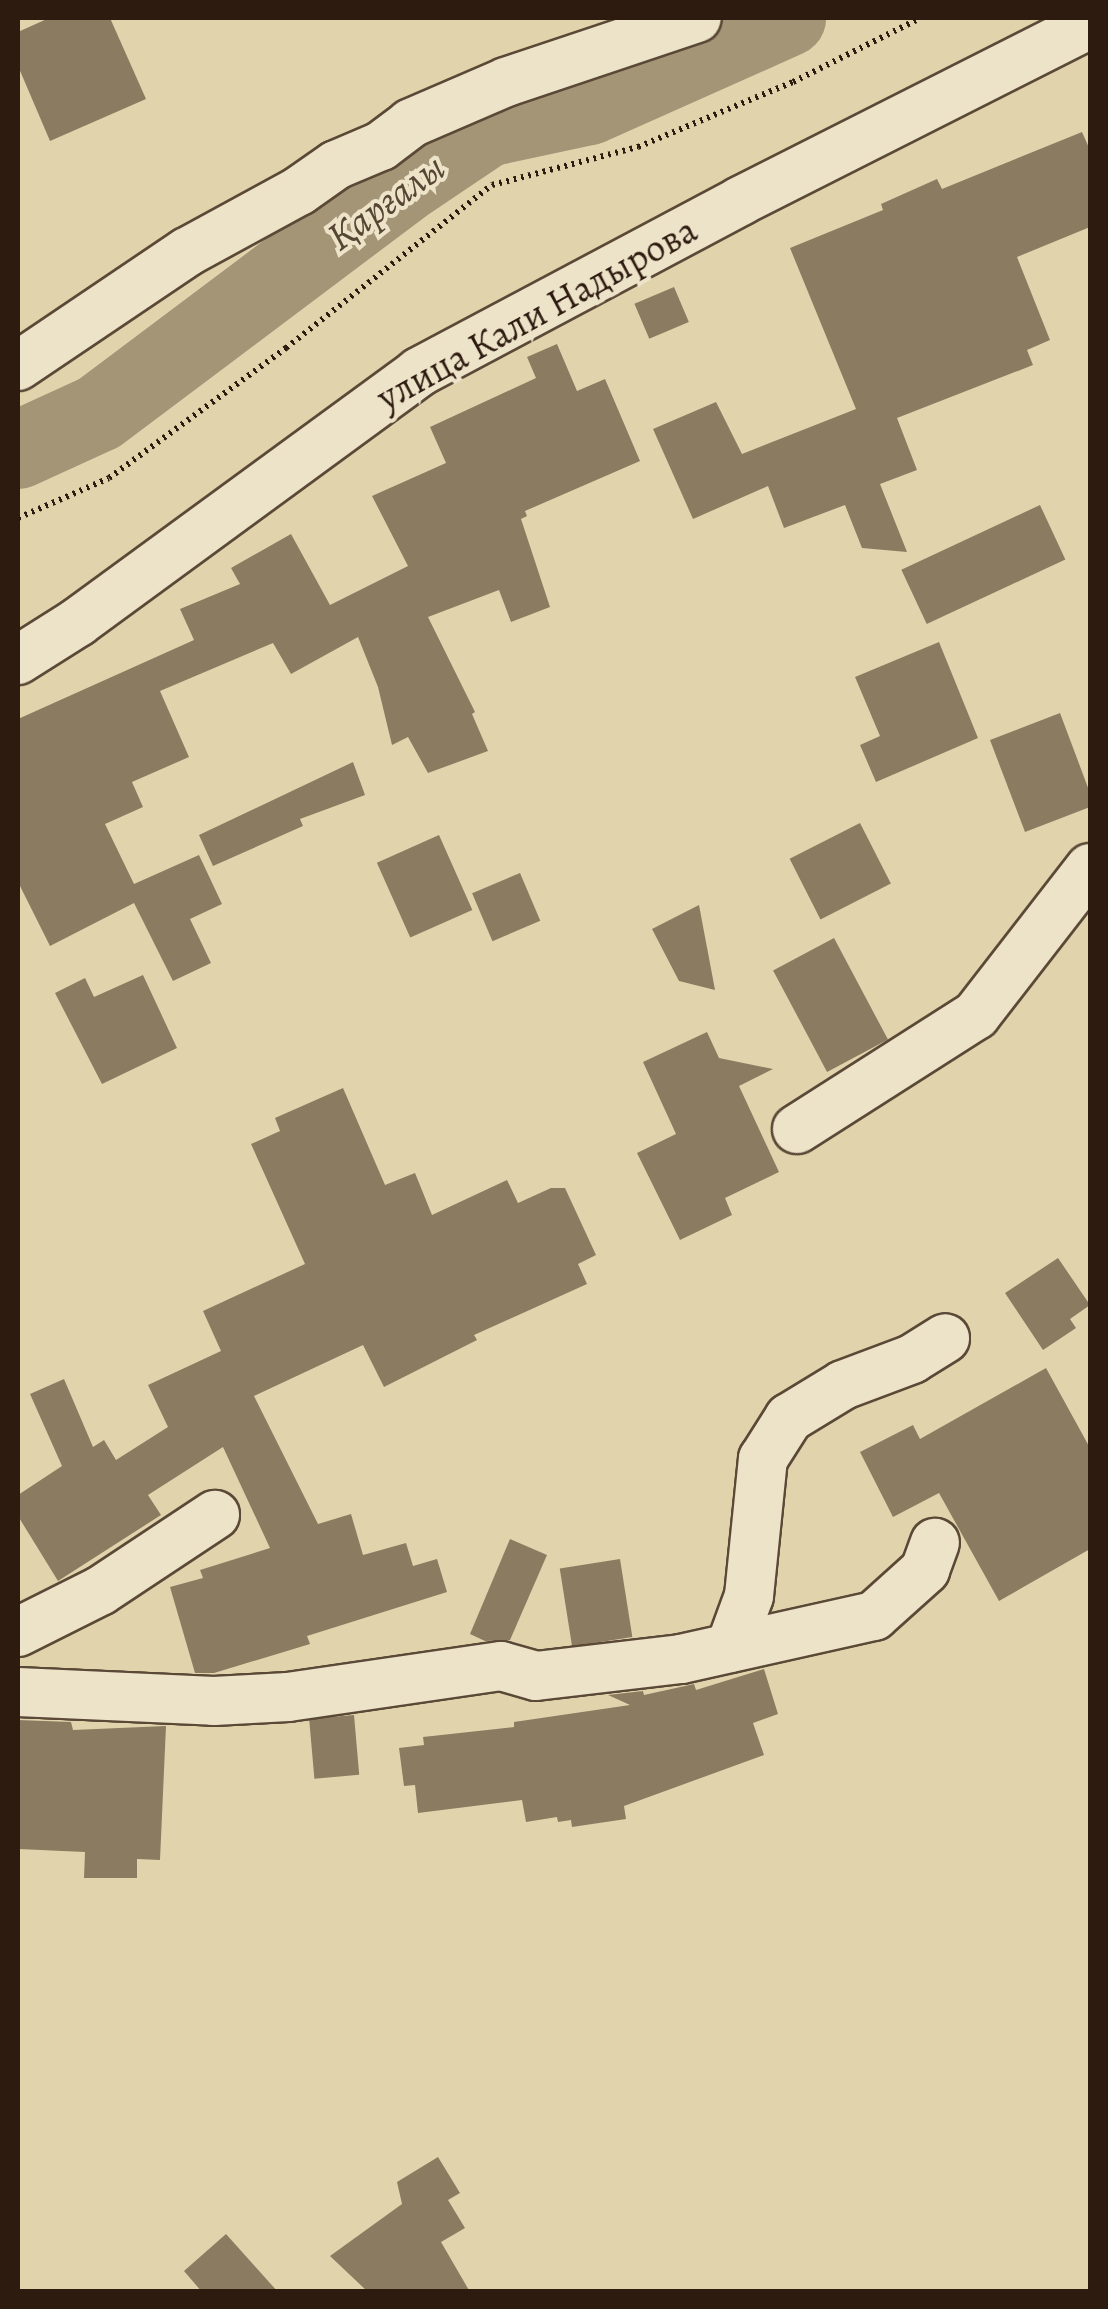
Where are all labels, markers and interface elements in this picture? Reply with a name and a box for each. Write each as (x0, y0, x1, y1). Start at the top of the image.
water label: Қарғалы (318, 143, 454, 261)
street label: улица Кали Надырова (369, 207, 705, 421)

